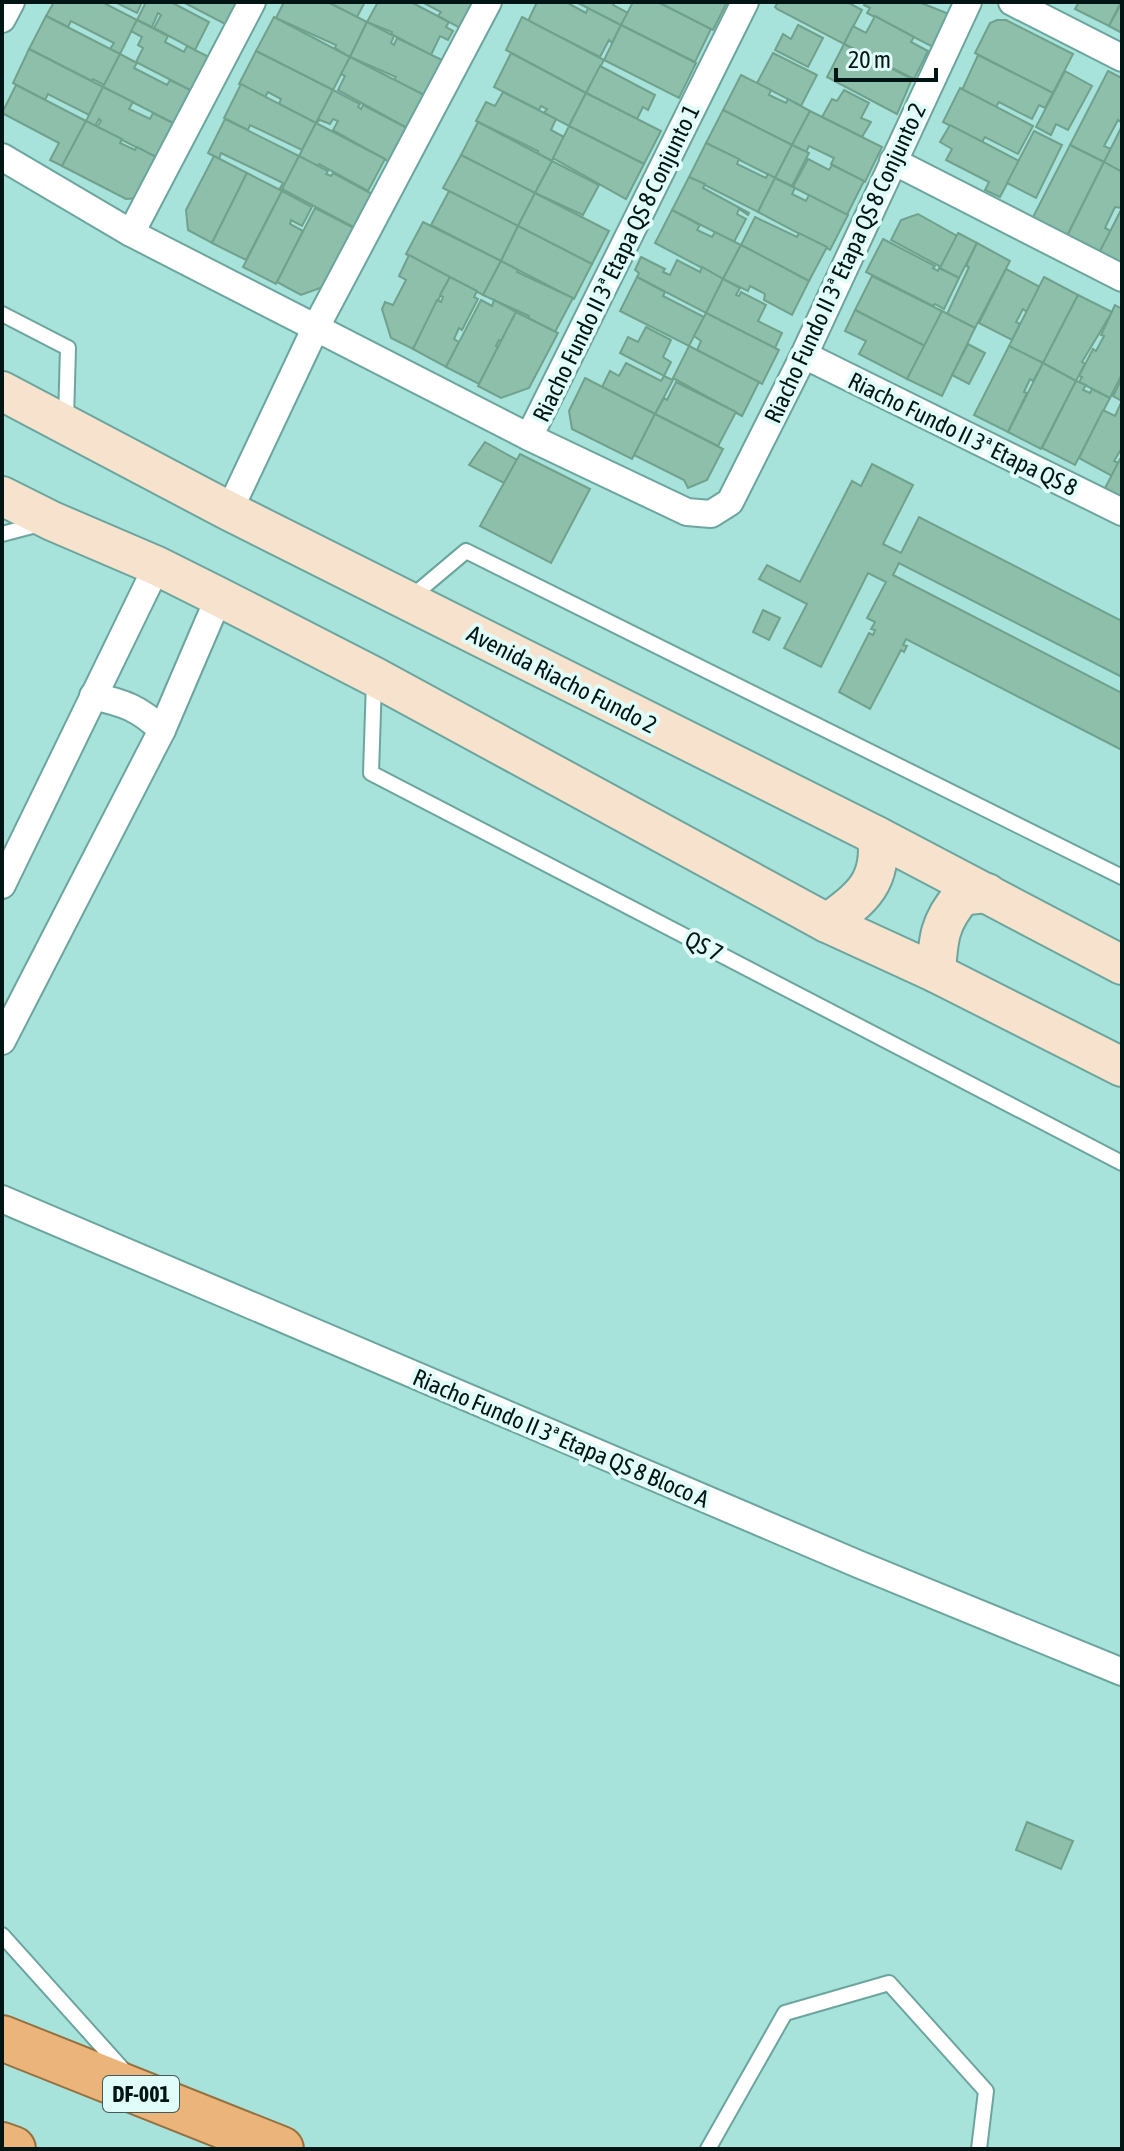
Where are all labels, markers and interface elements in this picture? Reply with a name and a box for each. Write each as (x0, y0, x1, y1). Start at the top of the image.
scale bar (836, 32, 936, 82)
text: 20 m (848, 46, 891, 73)
street label: Riacho Fundo II 3ª Etapa QS 8 Conjunto 2 (759, 99, 931, 427)
street label: Riacho Fundo II 3ª Etapa QS 8 Conjunto 1 (527, 100, 705, 426)
street label: Riacho Fundo II 3ª Etapa QS 8 (844, 367, 1082, 501)
street label: Avenida Riacho Fundo 2 (463, 620, 661, 738)
street label: QS 7 (681, 925, 727, 967)
street label: Riacho Fundo II 3ª Etapa QS 8 Bloco A (409, 1363, 713, 1513)
road number: DF-001 (103, 2076, 179, 2112)

